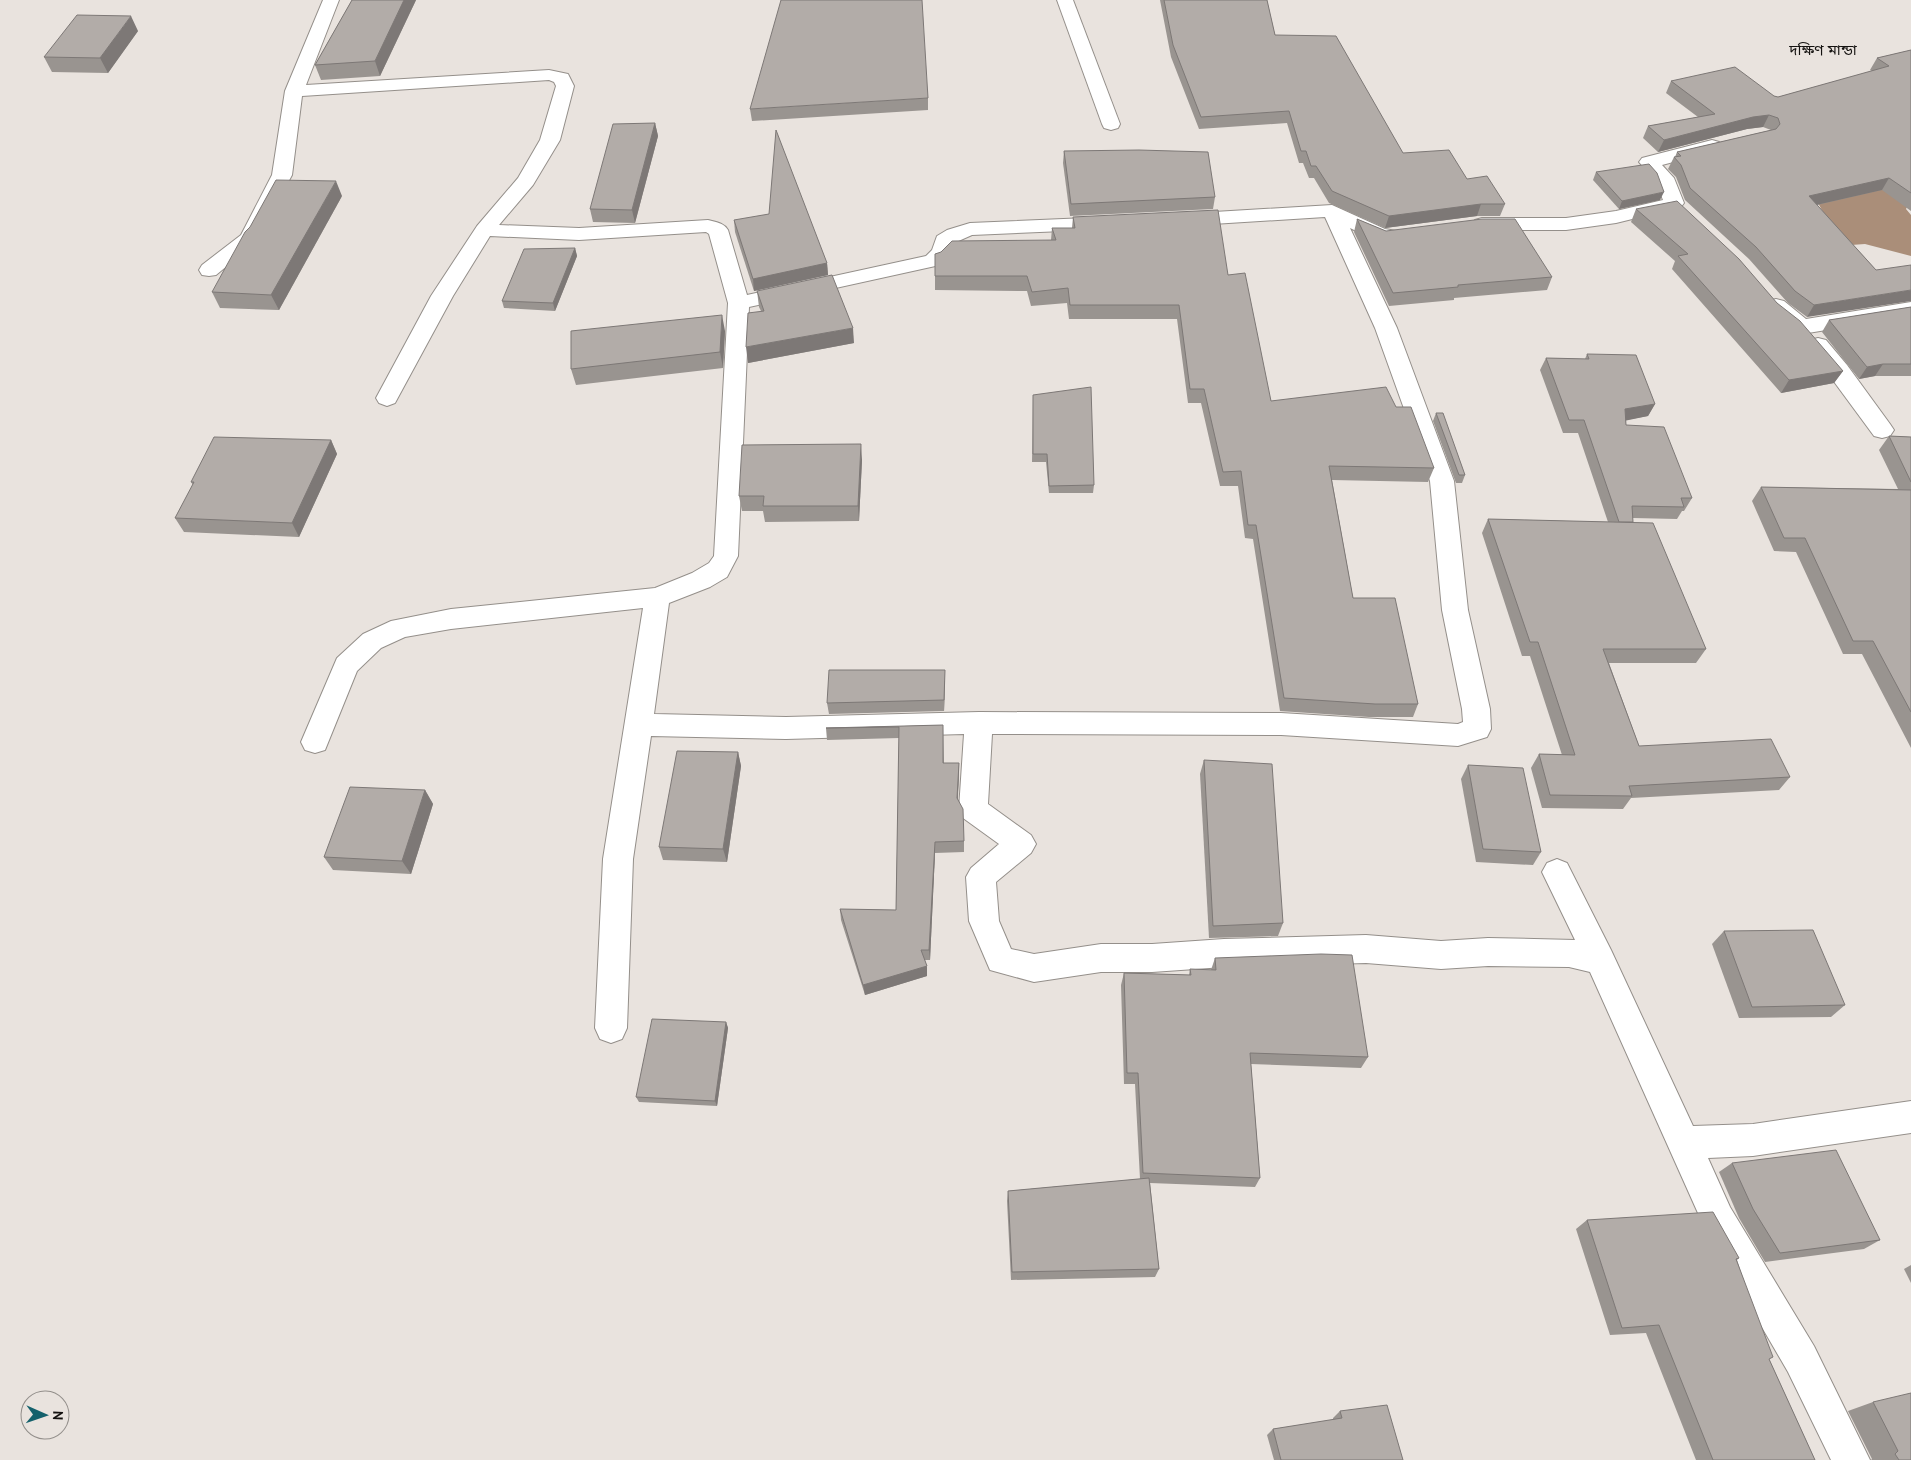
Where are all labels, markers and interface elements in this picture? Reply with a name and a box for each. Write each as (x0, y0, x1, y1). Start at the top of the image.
district label: দক্ষিণ মান্ডা (1788, 40, 1858, 59)
north arrow (20, 1390, 70, 1440)
text: N (49, 1411, 67, 1420)

